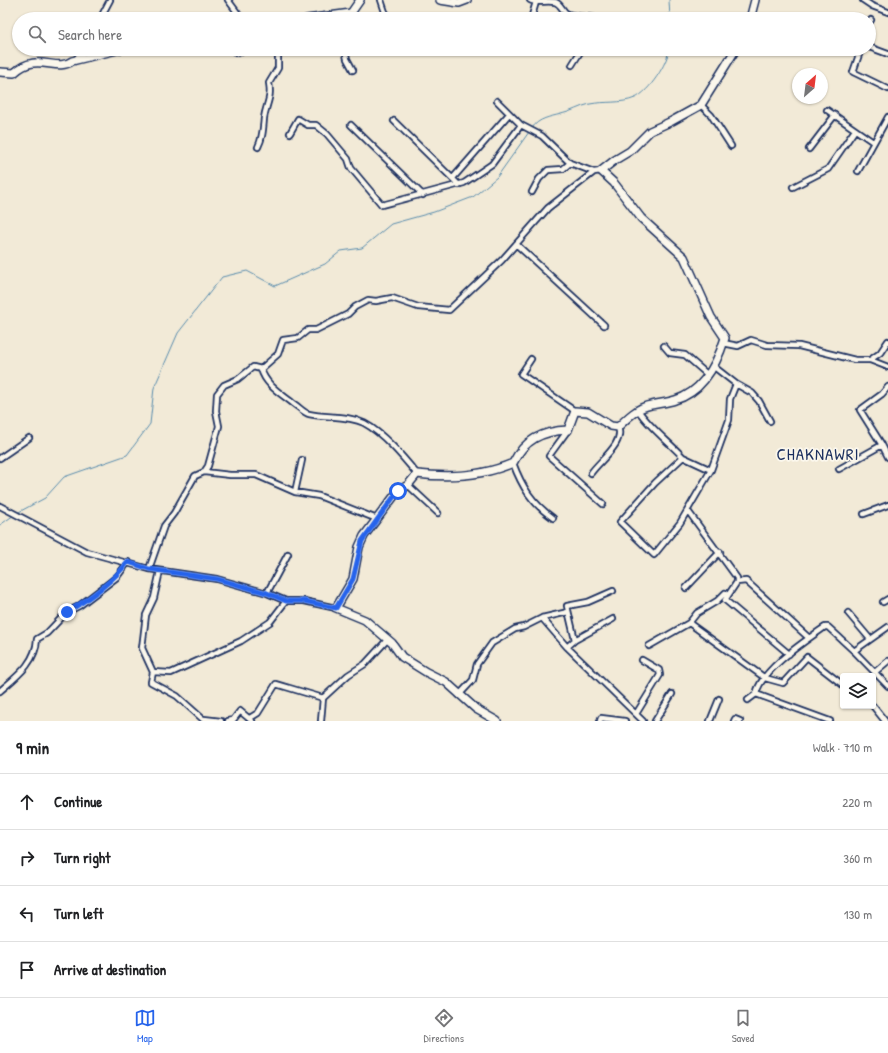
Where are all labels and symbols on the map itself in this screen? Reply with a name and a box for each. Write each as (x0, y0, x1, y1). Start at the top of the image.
north arrow (792, 68, 828, 104)
district label: CHAKNAWRI (777, 442, 859, 465)
route start (389, 482, 407, 500)
route end (58, 603, 76, 621)

